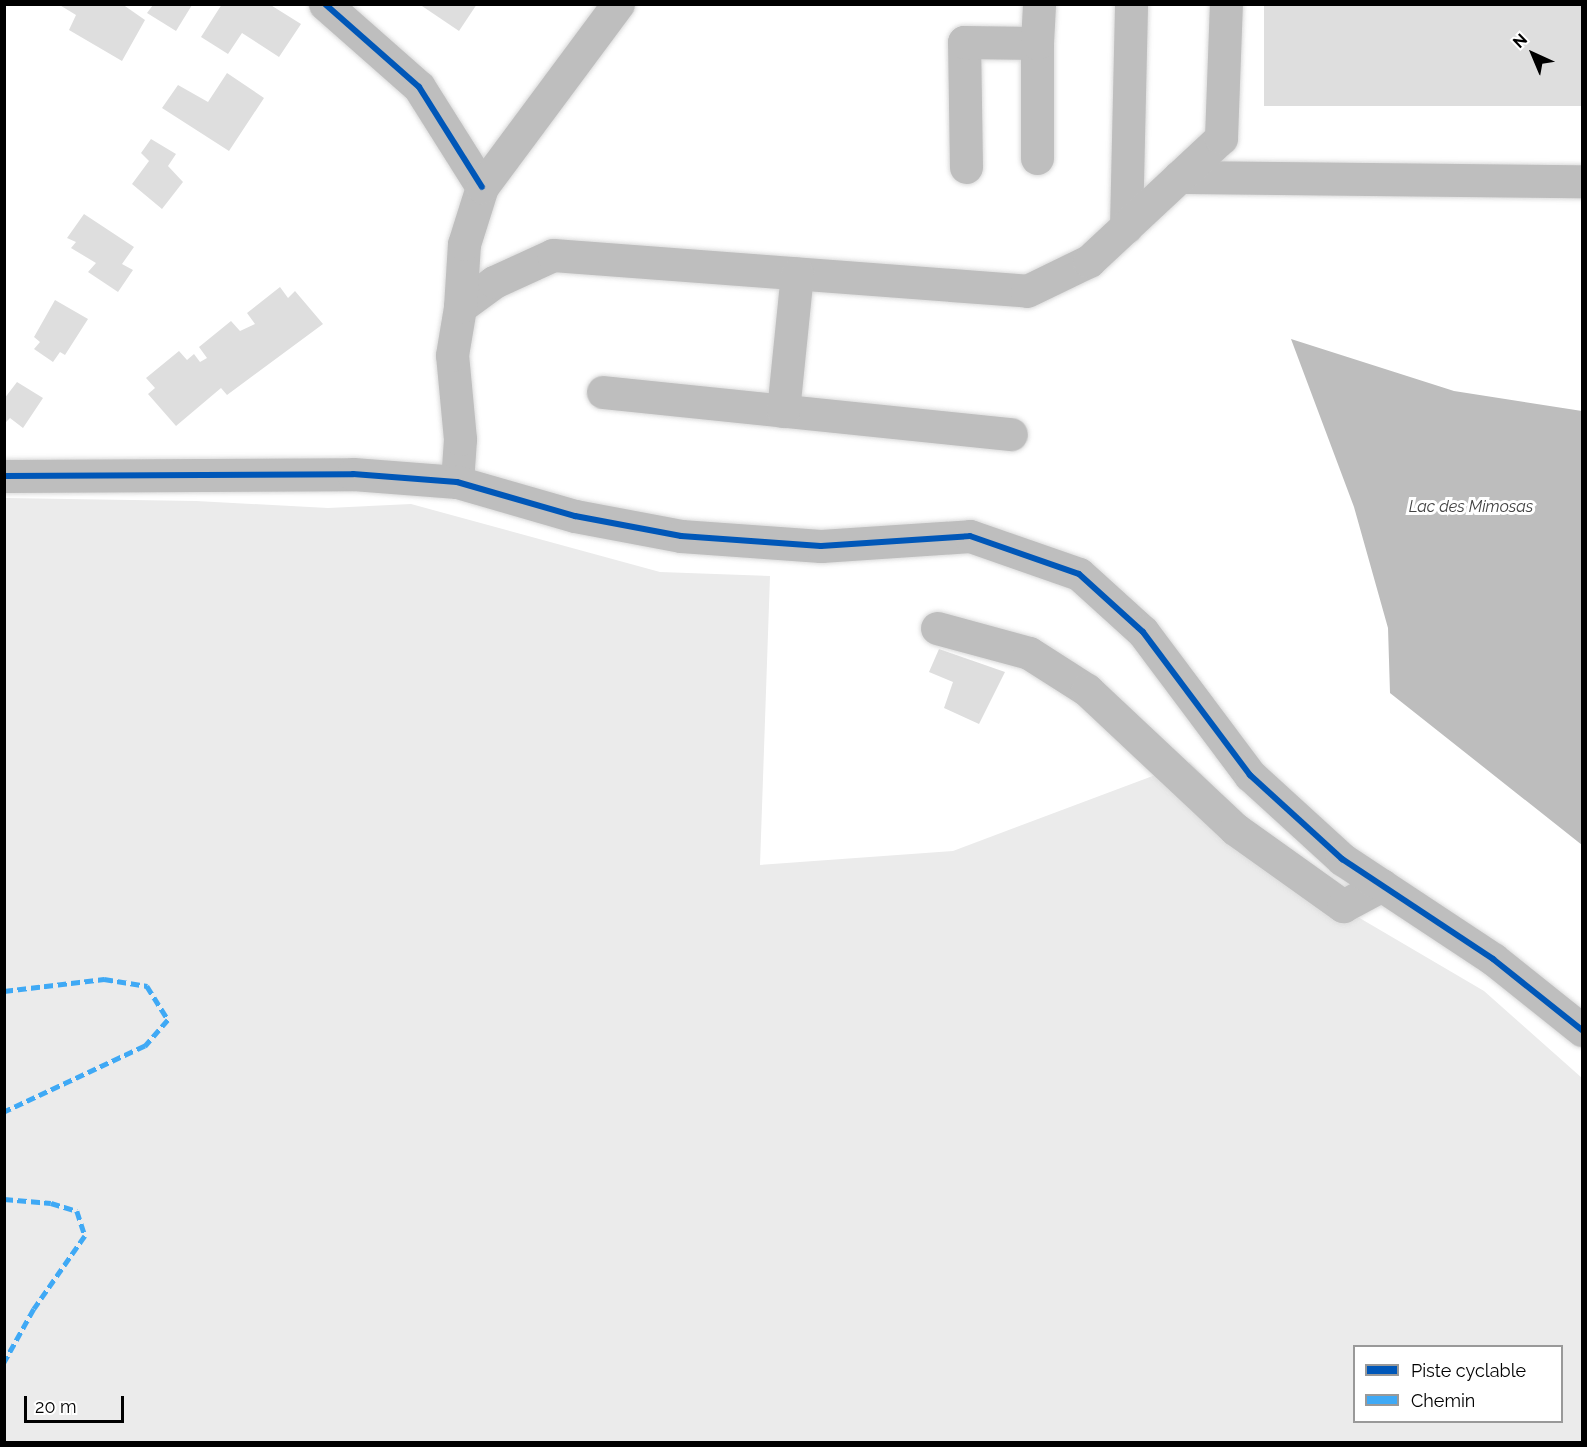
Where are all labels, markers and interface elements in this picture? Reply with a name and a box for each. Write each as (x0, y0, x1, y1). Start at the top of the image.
north arrow (1503, 24, 1563, 84)
text: N (1509, 30, 1531, 52)
water label: Lac des Mimosas (1409, 497, 1533, 517)
legend (1353, 1345, 1563, 1423)
text: Piste cyclable (1411, 1360, 1526, 1381)
scale bar (27, 1384, 128, 1422)
text: Chemin (1411, 1390, 1475, 1411)
text: 20 m (35, 1396, 77, 1417)

